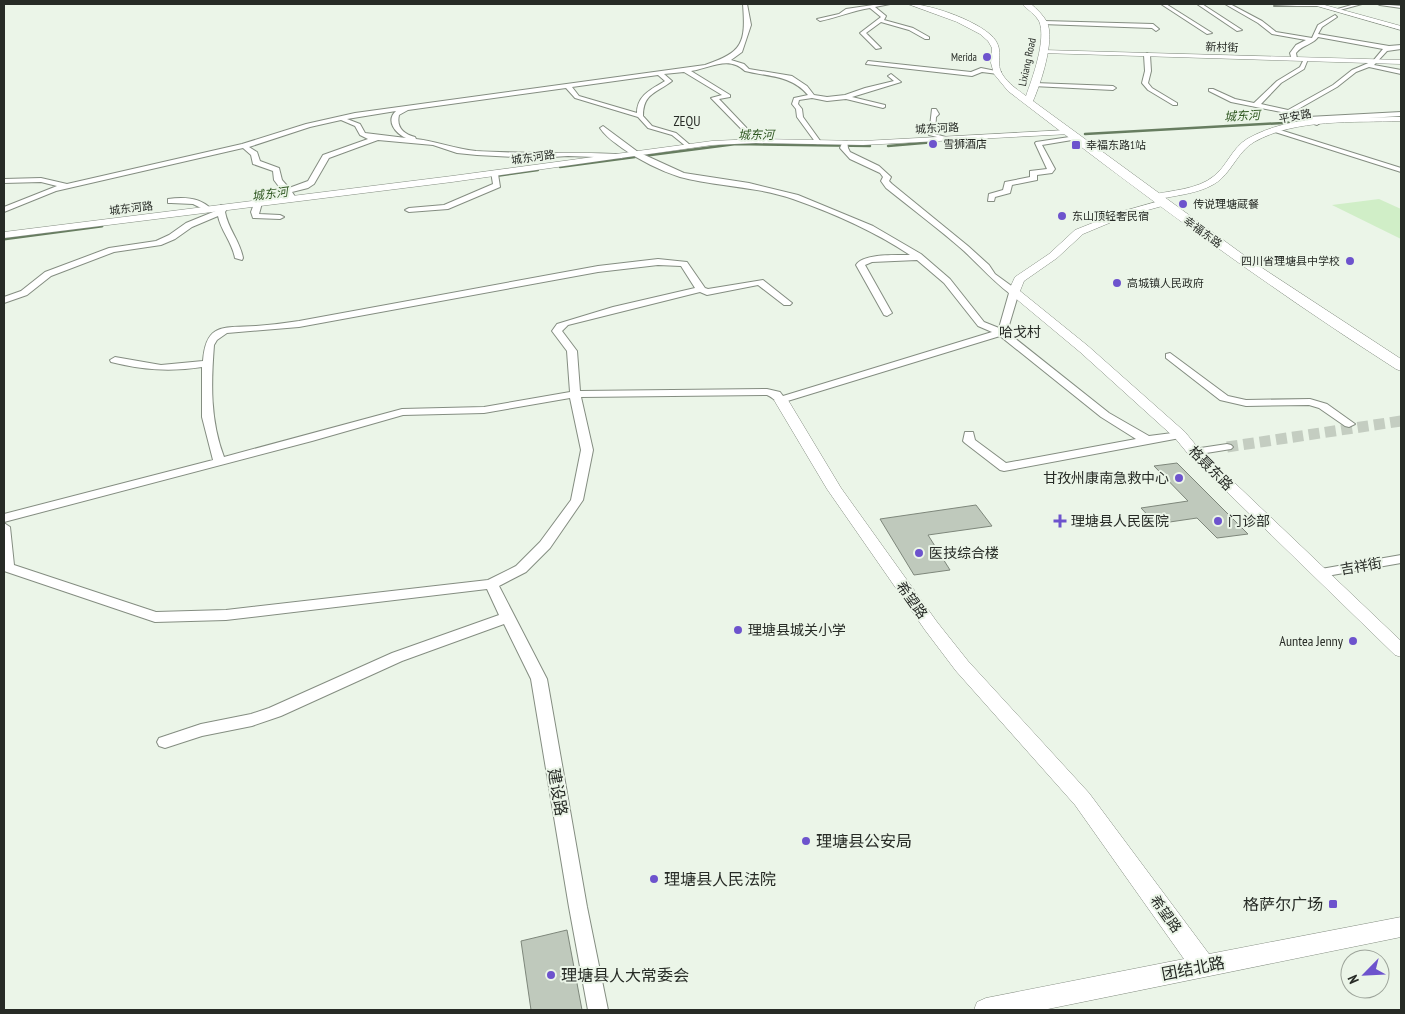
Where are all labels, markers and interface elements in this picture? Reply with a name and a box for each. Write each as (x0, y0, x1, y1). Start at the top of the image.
street label: Lixiang Road (1015, 36, 1039, 87)
street label: 新村街 (1205, 39, 1239, 55)
place label: Merida (951, 50, 977, 64)
marker: Merida (981, 51, 993, 63)
street label: 平安路 (1277, 106, 1313, 126)
water label: 城东河 (1224, 107, 1262, 124)
district label: ZEQU (673, 112, 701, 130)
street label: 城东河路 (915, 120, 959, 136)
water label: 城东河 (738, 127, 776, 142)
place label: 雪狮酒店 (943, 137, 987, 151)
marker: 雪狮酒店 (927, 138, 939, 150)
place label: 幸福东路1站 (1086, 138, 1146, 152)
marker: 幸福东路1站 (1070, 139, 1082, 151)
street label: 城东河路 (510, 147, 556, 167)
water label: 城东河 (251, 184, 291, 203)
place label: 传说理塘蔵餐 (1193, 197, 1259, 211)
street label: 城东河路 (108, 198, 154, 218)
marker: 传说理塘蔵餐 (1177, 198, 1189, 210)
place label: 东山顶轻奢民宿 (1072, 209, 1149, 223)
marker: 东山顶轻奢民宿 (1056, 210, 1068, 222)
street label: 幸福东路 (1181, 213, 1225, 251)
place label: 四川省理塘县中学校 (1241, 254, 1340, 268)
marker: 四川省理塘县中学校 (1344, 255, 1356, 267)
place label: 高城镇人民政府 (1127, 276, 1204, 290)
marker: 高城镇人民政府 (1111, 277, 1123, 289)
district label: 哈戈村 (999, 323, 1041, 341)
street label: 格聂东路 (1185, 442, 1237, 494)
place label: 甘孜州康南急救中心 (1043, 469, 1169, 487)
marker: 甘孜州康南急救中心 (1173, 472, 1185, 484)
place label: 理塘县人民医院 (1071, 512, 1169, 530)
place label: 门诊部 (1228, 512, 1270, 530)
marker: 理塘县人民医院 (1053, 514, 1067, 528)
marker: 门诊部 (1212, 515, 1224, 527)
place label: 医技综合楼 (929, 544, 999, 562)
marker: 医技综合楼 (913, 547, 925, 559)
street label: 吉祥街 (1339, 553, 1383, 579)
street label: 希望路 (892, 578, 932, 622)
place label: 理塘县城关小学 (748, 621, 846, 639)
marker: 理塘县城关小学 (732, 624, 744, 636)
place label: Auntea Jenny (1279, 632, 1344, 650)
marker: Auntea Jenny (1347, 635, 1359, 647)
street label: 建设路 (544, 767, 572, 817)
place label: 理塘县公安局 (816, 831, 912, 851)
marker: 理塘县公安局 (800, 835, 812, 847)
place label: 理塘县人民法院 (664, 869, 776, 889)
marker: 理塘县人民法院 (648, 873, 660, 885)
street label: 希望路 (1146, 892, 1186, 936)
place label: 格萨尔广场 (1243, 894, 1323, 914)
marker: 格萨尔广场 (1327, 898, 1339, 910)
north arrow (1340, 949, 1390, 999)
street label: 团结北路 (1160, 952, 1226, 984)
place label: 理塘县人大常委会 (561, 965, 689, 985)
marker: 理塘县人大常委会 (545, 969, 557, 981)
text: N (1343, 972, 1363, 986)

